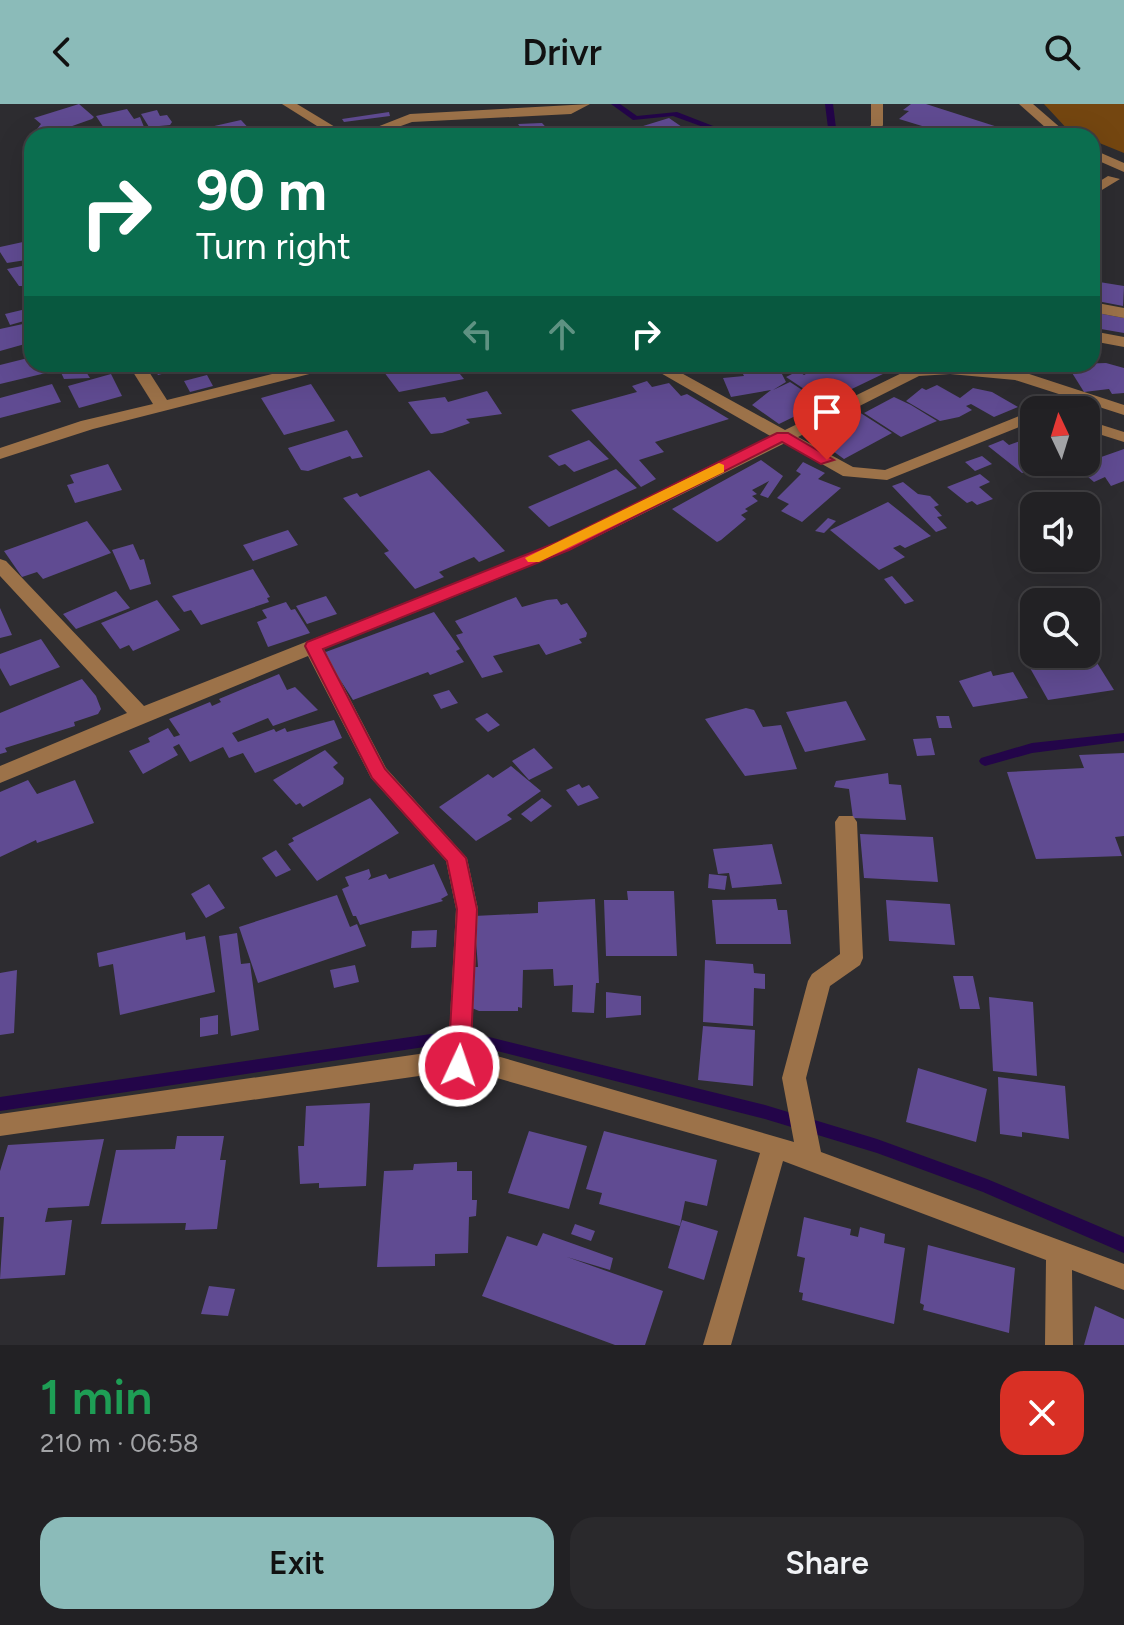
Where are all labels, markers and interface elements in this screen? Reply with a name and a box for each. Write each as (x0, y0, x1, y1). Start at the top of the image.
icon: back (40, 30, 84, 74)
icon: search (1040, 30, 1084, 74)
text: Drivr (522, 31, 602, 74)
text: 90 m (196, 157, 327, 224)
icon: right (64, 160, 168, 264)
text: Turn right (196, 225, 351, 268)
icon: left (456, 312, 500, 356)
icon: ahead (540, 312, 584, 356)
icon: right (624, 312, 668, 356)
pin (793, 378, 861, 460)
icon: arrive (805, 390, 849, 434)
north arrow (1020, 396, 1100, 476)
map controls (1020, 396, 1100, 668)
button: sound (1020, 492, 1100, 572)
button: search (1020, 588, 1100, 668)
position arrow (417, 1024, 501, 1108)
text: 1 min (40, 1368, 152, 1426)
button: close (1000, 1371, 1084, 1455)
text: 210 m · 06:58 (40, 1427, 199, 1459)
button: Exit (40, 1517, 554, 1609)
button: Share (570, 1517, 1084, 1609)

